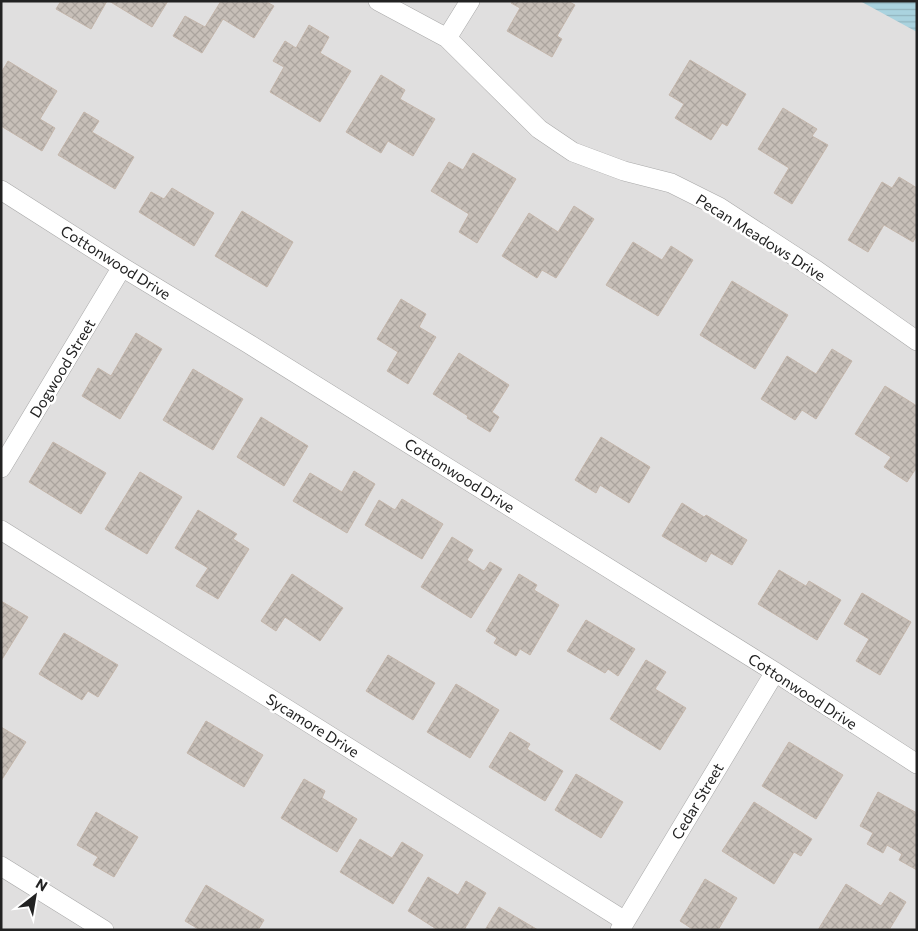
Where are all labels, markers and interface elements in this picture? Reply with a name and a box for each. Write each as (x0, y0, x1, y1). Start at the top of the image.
street label: Pecan Meadows Drive (693, 190, 829, 284)
street label: Cottonwood Drive (58, 221, 174, 303)
street label: Dogwood Street (26, 315, 98, 421)
street label: Cottonwood Drive (402, 434, 518, 516)
street label: Cottonwood Drive (745, 649, 861, 733)
street label: Sycamore Drive (263, 689, 363, 761)
street label: Cedar Street (667, 760, 727, 842)
north arrow (10, 871, 60, 921)
text: N (33, 874, 51, 894)

